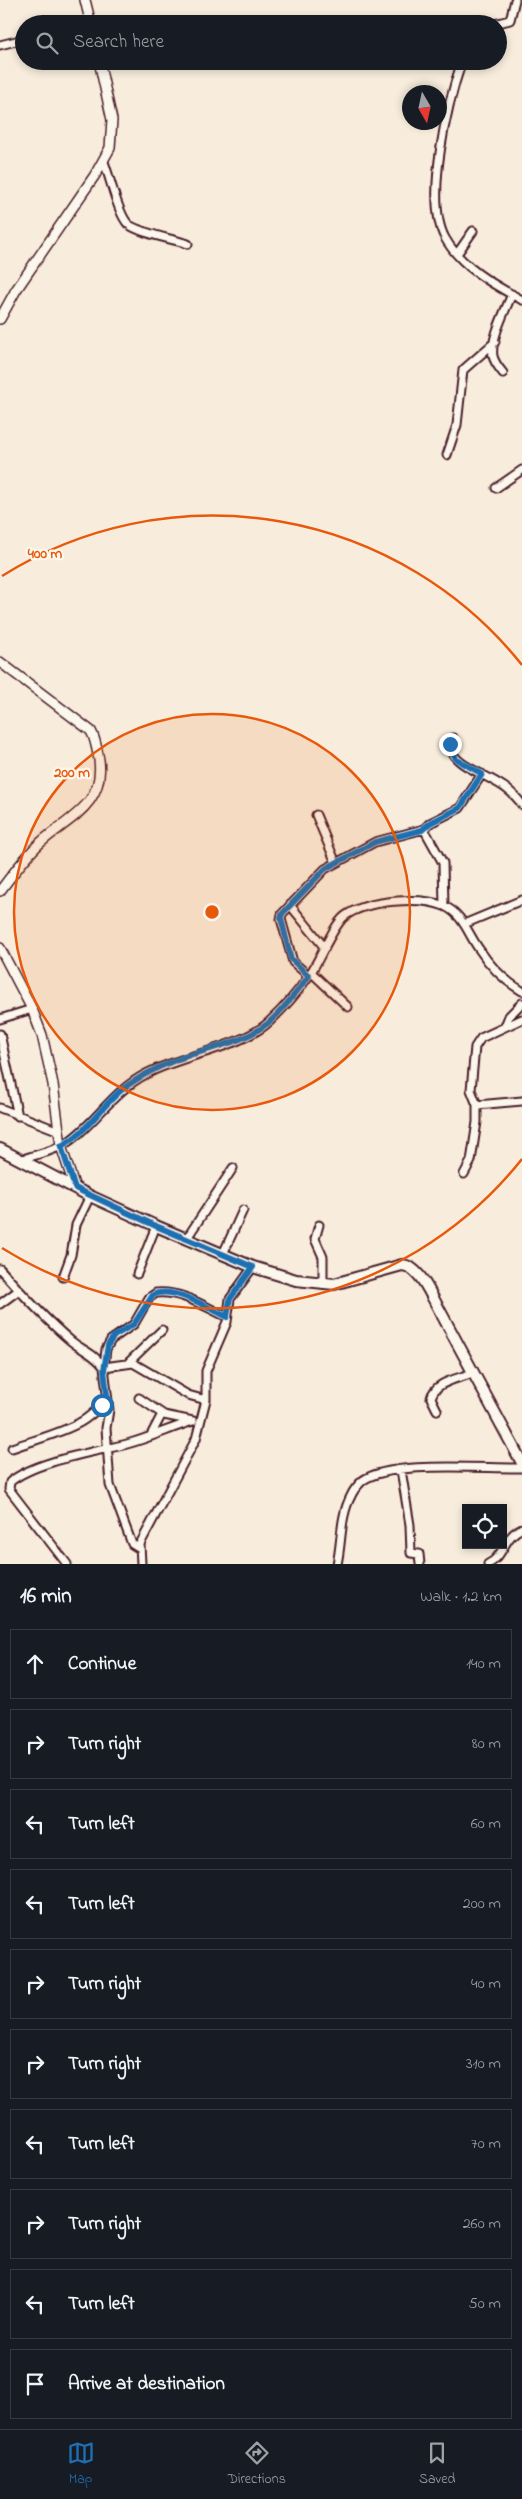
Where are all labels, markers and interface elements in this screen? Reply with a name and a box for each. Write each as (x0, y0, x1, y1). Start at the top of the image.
search box (15, 15, 507, 70)
icon: search (33, 29, 61, 57)
text: Search here (73, 29, 164, 56)
north arrow (402, 85, 447, 130)
text: 400 m (27, 543, 63, 565)
route end (439, 733, 462, 756)
text: 200 m (53, 762, 90, 784)
centre of rings (203, 903, 221, 921)
route start (91, 1394, 114, 1417)
map controls (462, 1504, 507, 1549)
button: locate (462, 1504, 507, 1549)
text: 16 min (20, 1582, 72, 1612)
text: Walk · 1.2 km (420, 1585, 502, 1609)
icon: ahead (21, 1650, 49, 1678)
text: Continue (68, 1651, 136, 1678)
text: 140 m (466, 1652, 501, 1676)
icon: right (21, 1730, 49, 1758)
text: Turn right (68, 1731, 141, 1758)
text: 80 m (472, 1732, 501, 1756)
icon: left (21, 1810, 49, 1838)
text: Turn left (68, 1811, 135, 1838)
text: 60 m (471, 1812, 501, 1836)
icon: left (21, 1890, 49, 1918)
text: Turn left (68, 1891, 135, 1918)
text: 200 m (463, 1892, 501, 1916)
icon: right (21, 1970, 49, 1998)
text: Turn right (68, 1971, 141, 1998)
text: 40 m (471, 1972, 501, 1996)
icon: right (21, 2050, 49, 2078)
text: Turn right (68, 2051, 141, 2078)
text: 310 m (466, 2052, 501, 2076)
icon: left (21, 2130, 49, 2158)
text: Turn left (68, 2131, 135, 2158)
text: 70 m (471, 2132, 501, 2156)
icon: right (21, 2210, 49, 2238)
text: Turn right (68, 2211, 141, 2238)
text: 260 m (463, 2212, 501, 2236)
icon: left (21, 2290, 49, 2318)
text: Turn left (68, 2291, 135, 2318)
text: 50 m (469, 2292, 501, 2316)
icon: arrive (21, 2370, 49, 2398)
text: Arrive at destination (68, 2371, 225, 2398)
tab: Map (67, 2439, 95, 2490)
tab: Directions (228, 2439, 286, 2490)
tab: Saved (419, 2439, 455, 2490)

